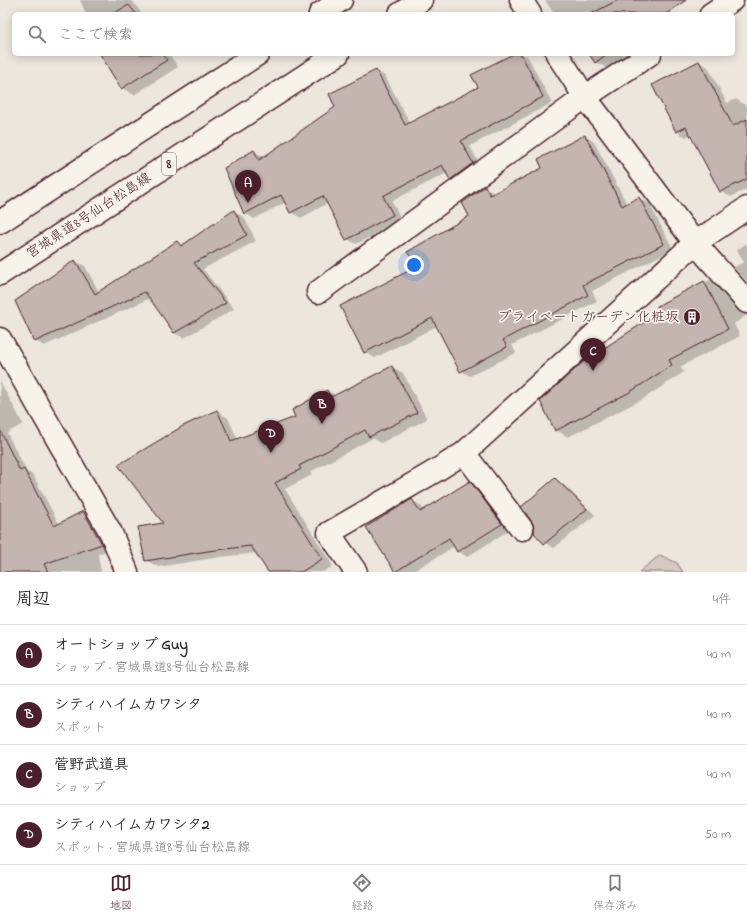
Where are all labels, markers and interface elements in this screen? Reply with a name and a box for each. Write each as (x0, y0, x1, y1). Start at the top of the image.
search box (12, 12, 735, 56)
icon: search (26, 23, 48, 45)
text: ここで検索 (58, 24, 133, 46)
road number: 8 (162, 153, 176, 175)
street label: 宮城県道8号仙台松島線 (22, 168, 156, 264)
pin: A (235, 170, 261, 203)
your location (404, 255, 424, 275)
place label: プライベートガーデン化粧坂 (498, 307, 679, 328)
building icon: プライベートガーデン化粧坂 (682, 307, 702, 327)
pin: C (580, 338, 606, 371)
pin: B (309, 391, 335, 424)
pin: D (258, 420, 284, 453)
text: 周辺 (16, 587, 50, 612)
text: 4件 (713, 590, 731, 609)
text: オートショップ Guy (54, 634, 188, 656)
text: A (25, 645, 33, 664)
text: 40 m (707, 645, 731, 664)
text: ショップ · 宮城県道8号仙台松島線 (54, 658, 250, 677)
text: シティハイムカワシタ (54, 694, 202, 716)
text: B (25, 705, 33, 724)
text: 40 m (707, 705, 731, 724)
text: スポット (54, 718, 106, 737)
text: 菅野武道具 (54, 754, 129, 776)
text: C (25, 765, 33, 784)
text: 40 m (707, 765, 731, 784)
text: ショップ (54, 778, 105, 797)
text: シティハイムカワシタ2 (54, 814, 209, 836)
text: D (24, 825, 34, 844)
text: 50 m (705, 825, 731, 844)
text: スポット · 宮城県道8号仙台松島線 (54, 838, 250, 857)
tab: 地図 (110, 872, 132, 914)
tab: 経路 (351, 872, 373, 914)
tab: 保存済み (593, 872, 637, 914)

